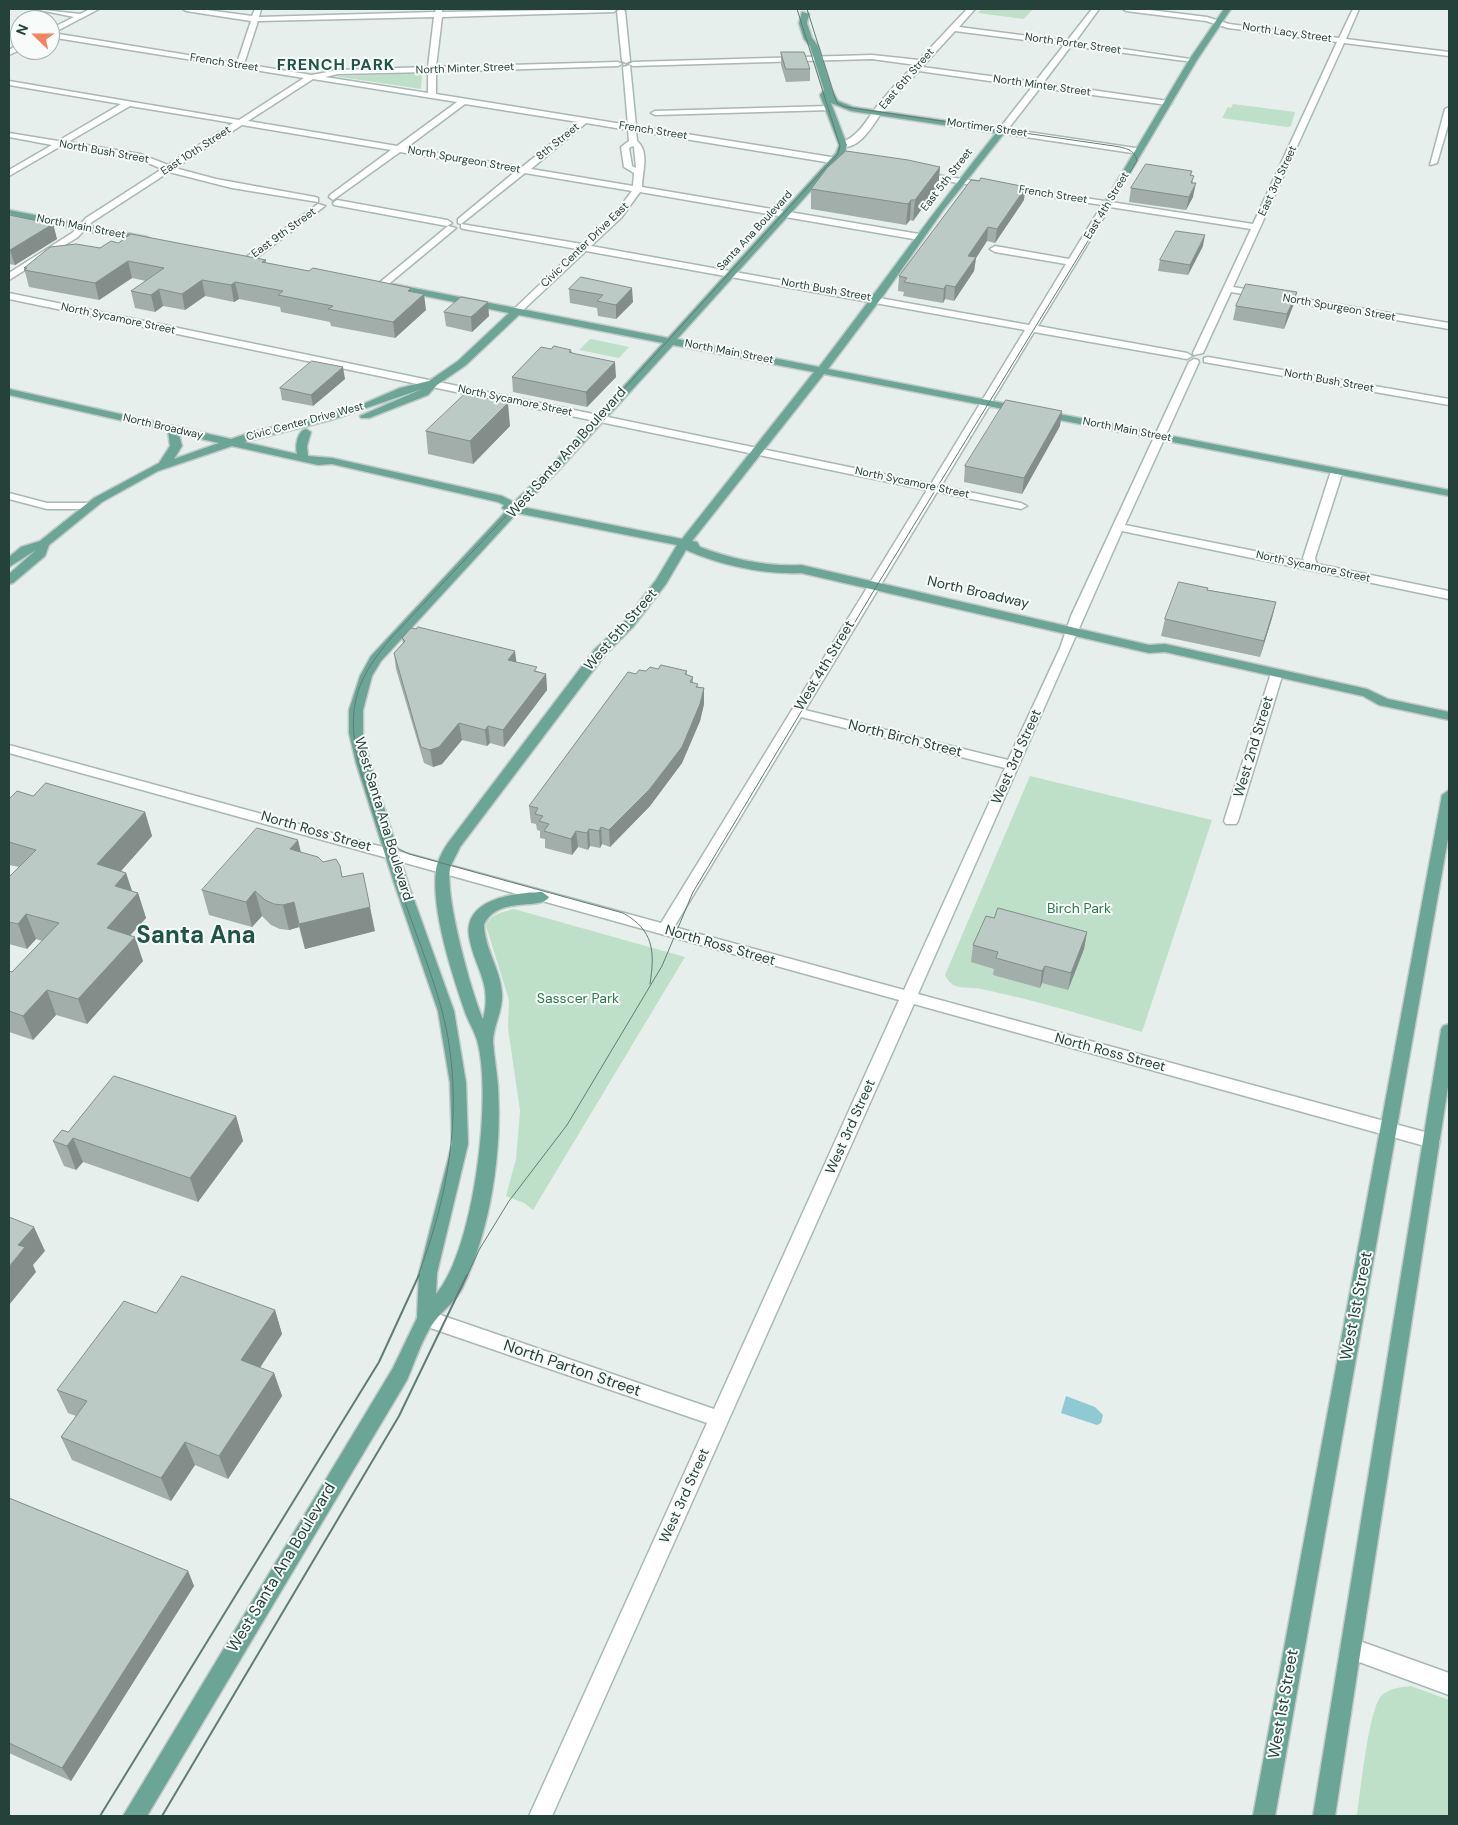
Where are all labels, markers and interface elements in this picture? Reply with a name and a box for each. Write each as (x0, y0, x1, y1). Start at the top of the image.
north arrow (10, 10, 60, 60)
street label: North Lacy Street (1241, 20, 1333, 46)
text: N (12, 22, 32, 38)
street label: North Porter Street (1024, 31, 1122, 57)
street label: East 6th Street (877, 46, 937, 112)
street label: French Street (189, 51, 259, 75)
district label: FRENCH PARK (275, 56, 397, 76)
street label: North Minter Street (416, 61, 514, 77)
street label: North Minter Street (992, 73, 1092, 99)
street label: Mortimer Street (946, 116, 1028, 140)
street label: French Street (618, 119, 688, 143)
street label: 8th Street (534, 121, 582, 163)
street label: East 10th Street (159, 124, 233, 178)
street label: North Bush Street (58, 138, 150, 166)
street label: North Spurgeon Street (407, 144, 521, 176)
street label: East 3rd Street (1256, 144, 1300, 218)
street label: East 5th Street (918, 146, 976, 214)
street label: East 4th Street (1082, 170, 1132, 242)
street label: French Street (1018, 183, 1088, 207)
street label: Santa Ana Boulevard (714, 188, 796, 274)
street label: Civic Center Drive East (538, 200, 632, 290)
street label: East 9th Street (249, 205, 319, 261)
street label: North Main Street (36, 212, 126, 242)
street label: North Bush Street (780, 276, 872, 304)
street label: North Spurgeon Street (1282, 292, 1396, 324)
street label: North Sycamore Street (60, 300, 176, 338)
street label: North Main Street (684, 337, 774, 367)
street label: North Bush Street (1283, 367, 1375, 395)
street label: North Sycamore Street (457, 382, 573, 420)
street label: West Santa Ana Boulevard (504, 384, 630, 522)
street label: Civic Center Drive West (245, 400, 365, 444)
street label: North Broadway (122, 411, 204, 443)
street label: North Main Street (1082, 415, 1172, 445)
street label: North Sycamore Street (854, 464, 970, 502)
street label: North Sycamore Street (1255, 548, 1371, 586)
street label: North Broadway (925, 573, 1031, 613)
street label: West 5th Street (581, 586, 661, 674)
street label: West 4th Street (791, 618, 859, 714)
street label: West 2nd Street (1231, 694, 1277, 800)
street label: West 3rd Street (989, 707, 1045, 807)
street label: North Birch Street (846, 717, 964, 761)
street label: West Santa Ana Boulevard (350, 735, 416, 903)
street label: North Ross Street (259, 808, 373, 856)
park label: Birch Park (1047, 901, 1111, 917)
street label: North Ross Street (663, 922, 777, 970)
district label: Santa Ana (136, 923, 256, 951)
park label: Sasscer Park (537, 991, 619, 1007)
street label: North Ross Street (1053, 1030, 1167, 1076)
street label: West 3rd Street (823, 1077, 879, 1177)
street label: West 1st Street (1337, 1250, 1377, 1362)
street label: North Parton Street (501, 1336, 643, 1402)
street label: West 3rd Street (657, 1446, 713, 1546)
street label: West Santa Ana Boulevard (224, 1480, 340, 1656)
street label: West 1st Street (1265, 1648, 1303, 1760)

